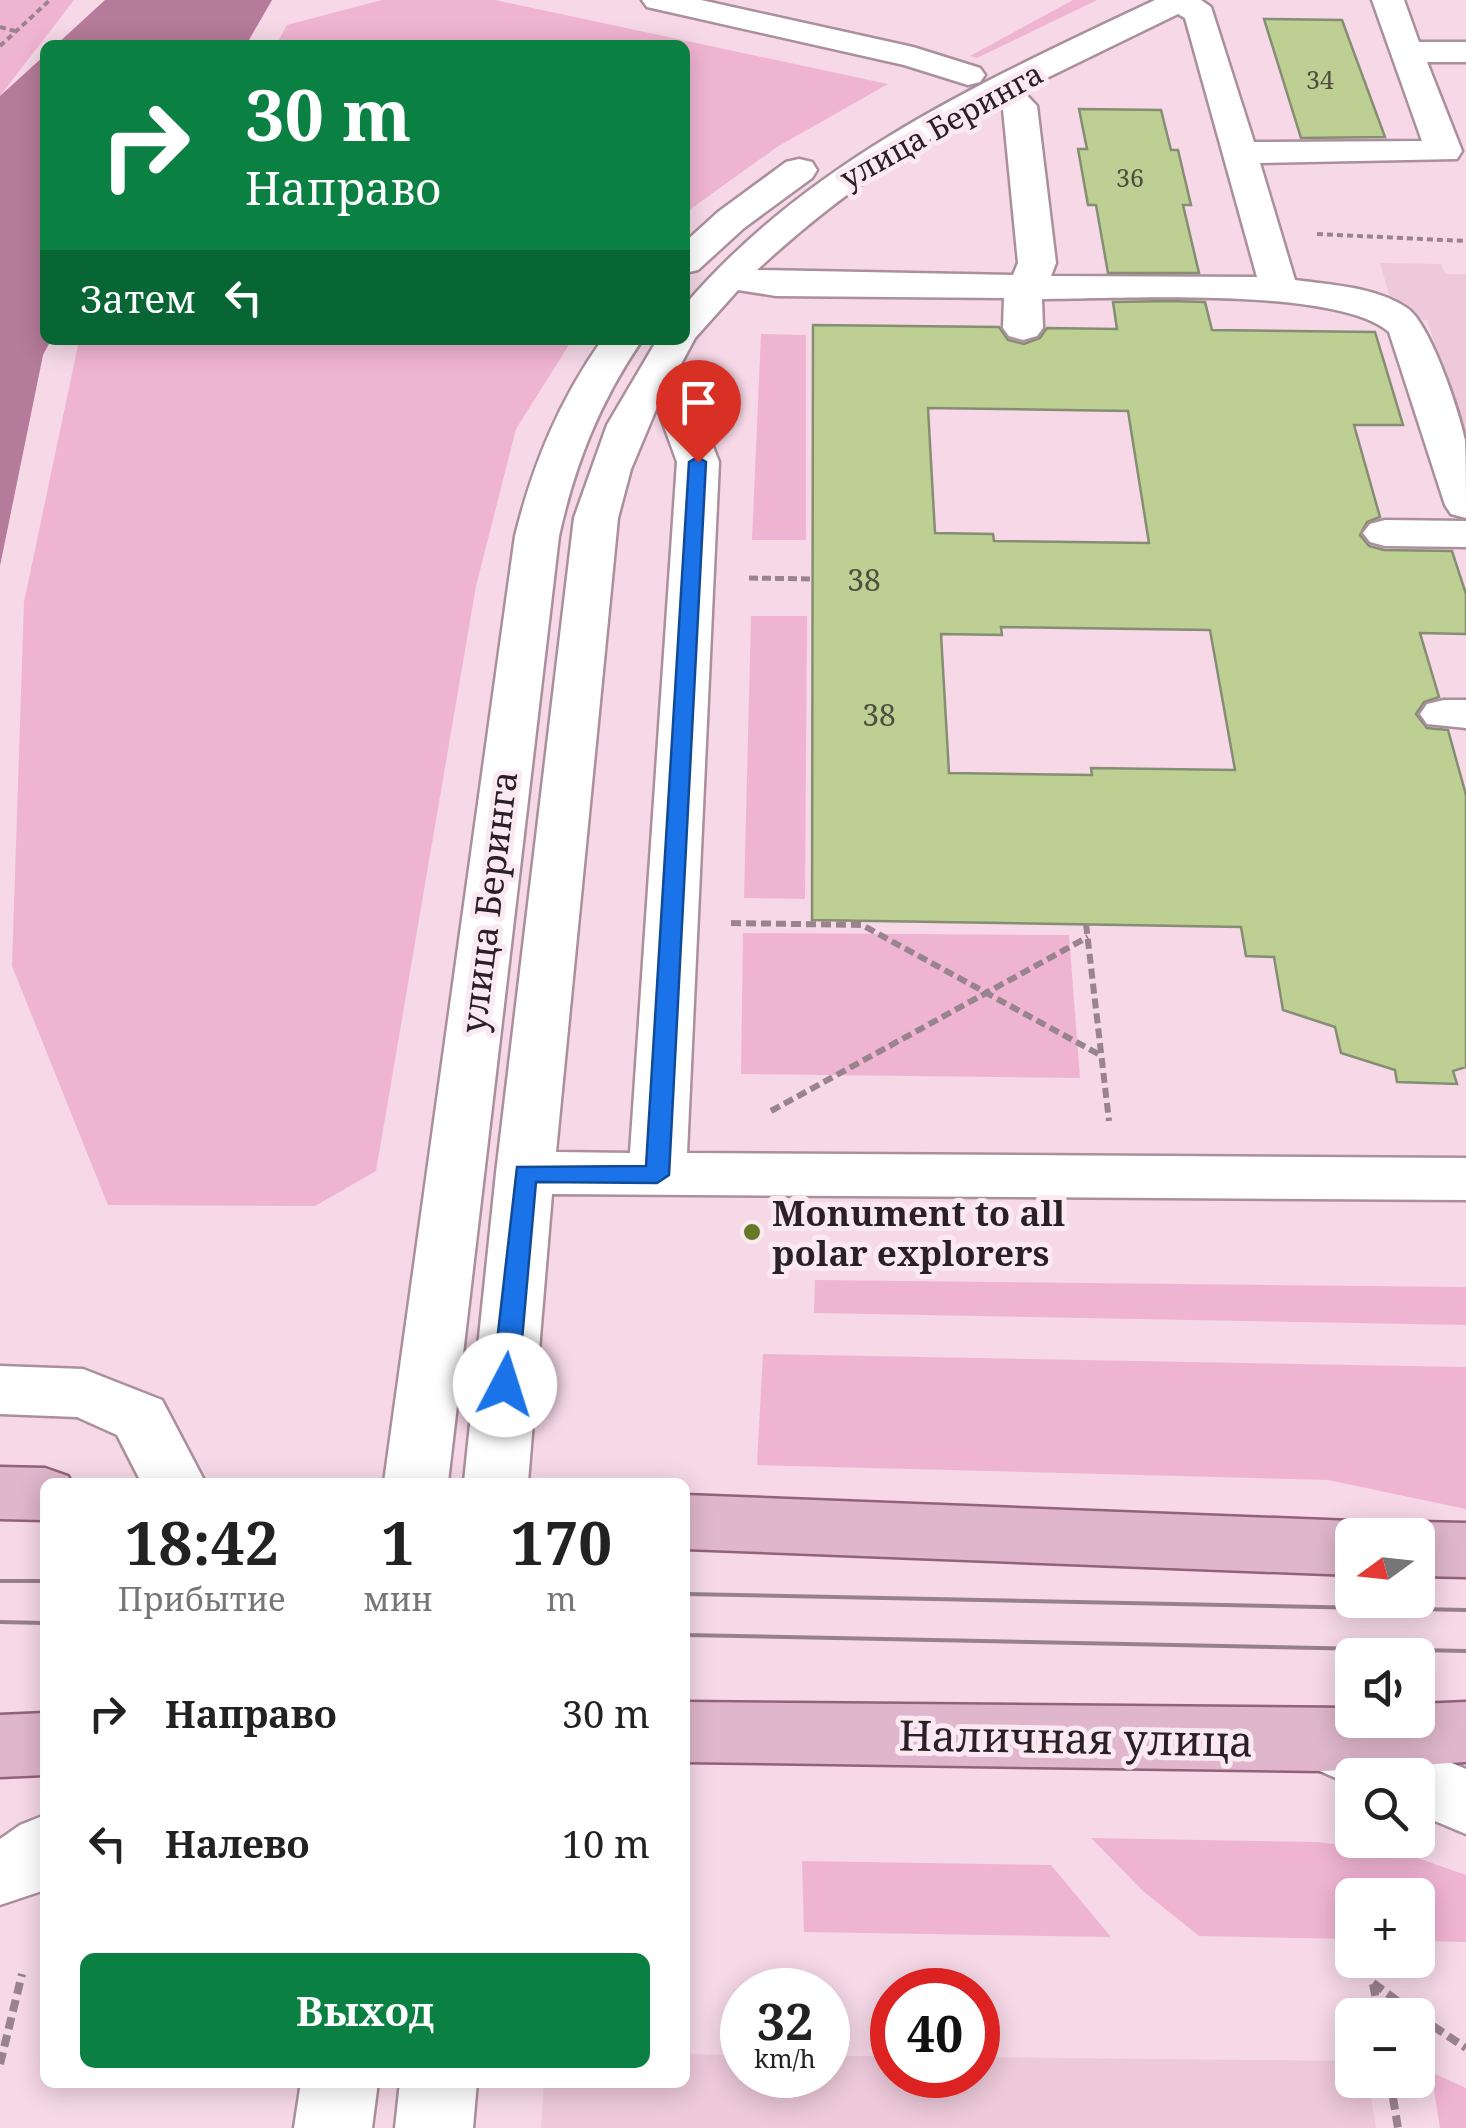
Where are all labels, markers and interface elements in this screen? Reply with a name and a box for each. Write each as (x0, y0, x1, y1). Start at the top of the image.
street label: улица Беринга (832, 52, 1050, 198)
house number: 34 (1306, 62, 1334, 96)
text: 30 m (245, 66, 411, 162)
icon: right (80, 80, 210, 210)
text: Направо (245, 157, 441, 218)
house number: 36 (1116, 160, 1144, 194)
icon: left (216, 270, 271, 325)
text: Затем (80, 272, 196, 324)
pin (656, 360, 741, 463)
icon: arrive (671, 375, 726, 430)
house number: 38 (847, 559, 881, 600)
house number: 38 (862, 694, 896, 735)
street label: улица Беринга (449, 768, 527, 1036)
place label: Monument to all polar explorers (772, 1189, 1065, 1276)
marker: Monument to all polar explorers (741, 1221, 763, 1243)
position arrow (453, 1333, 557, 1437)
text: 18:42 (125, 1501, 279, 1583)
text: 1 (381, 1501, 415, 1583)
text: 170 (511, 1501, 612, 1583)
north arrow (1335, 1518, 1435, 1618)
map controls (1335, 1518, 1435, 2098)
text: Прибытие (118, 1577, 286, 1620)
text: мин (363, 1577, 433, 1620)
text: m (546, 1577, 576, 1620)
button: sound (1335, 1638, 1435, 1738)
icon: right (80, 1686, 135, 1741)
text: Направо (165, 1687, 337, 1739)
text: 30 m (562, 1687, 650, 1739)
street label: Наличная улица (898, 1705, 1254, 1769)
button: search (1335, 1758, 1435, 1858)
icon: left (80, 1816, 135, 1871)
text: Налево (165, 1817, 310, 1869)
text: 10 m (562, 1817, 650, 1869)
button: + (1335, 1878, 1435, 1978)
button: Выход (80, 1953, 650, 2068)
speed limit sign: 40 (870, 1968, 1000, 2098)
text: 32 (757, 1987, 813, 2055)
button: − (1335, 1998, 1435, 2098)
text: km/h (754, 2041, 816, 2075)

